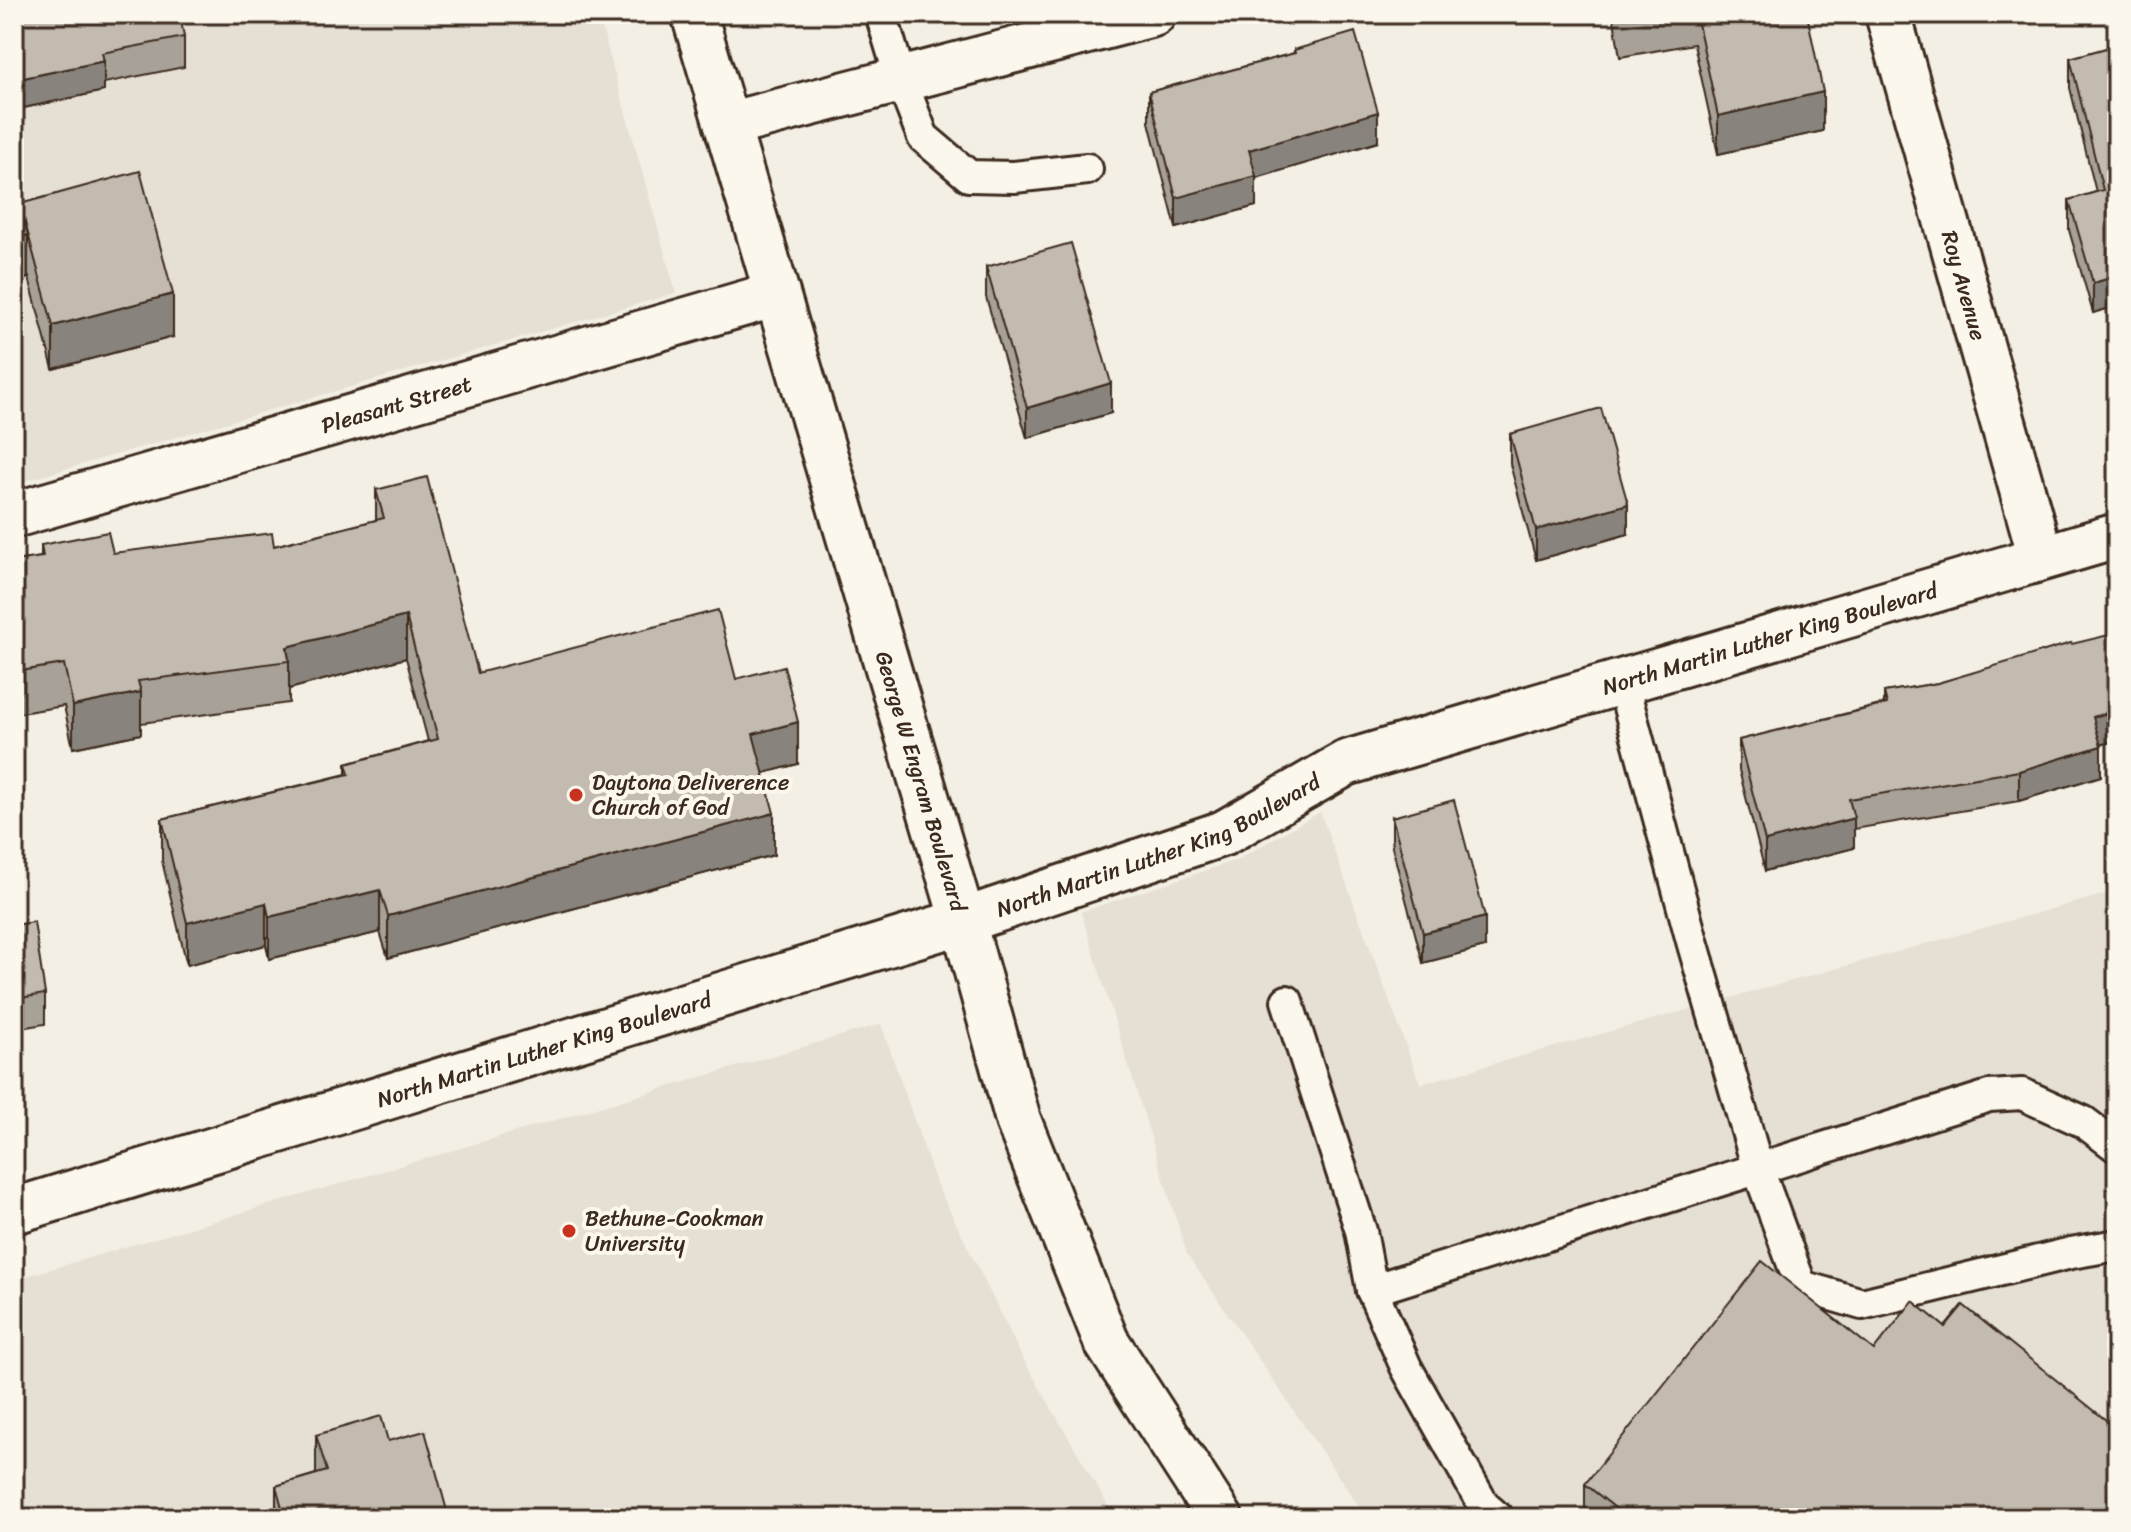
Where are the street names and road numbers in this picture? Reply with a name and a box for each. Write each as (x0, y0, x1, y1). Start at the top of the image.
street label: Roy Avenue (1930, 226, 1998, 345)
street label: Pleasant Street (316, 364, 477, 445)
street label: North Martin Luther King Boulevard (1597, 571, 1943, 707)
street label: George W Engram Boulevard (864, 646, 978, 917)
street label: North Martin Luther King Boulevard (991, 762, 1329, 929)
street label: North Martin Luther King Boulevard (372, 980, 717, 1119)

